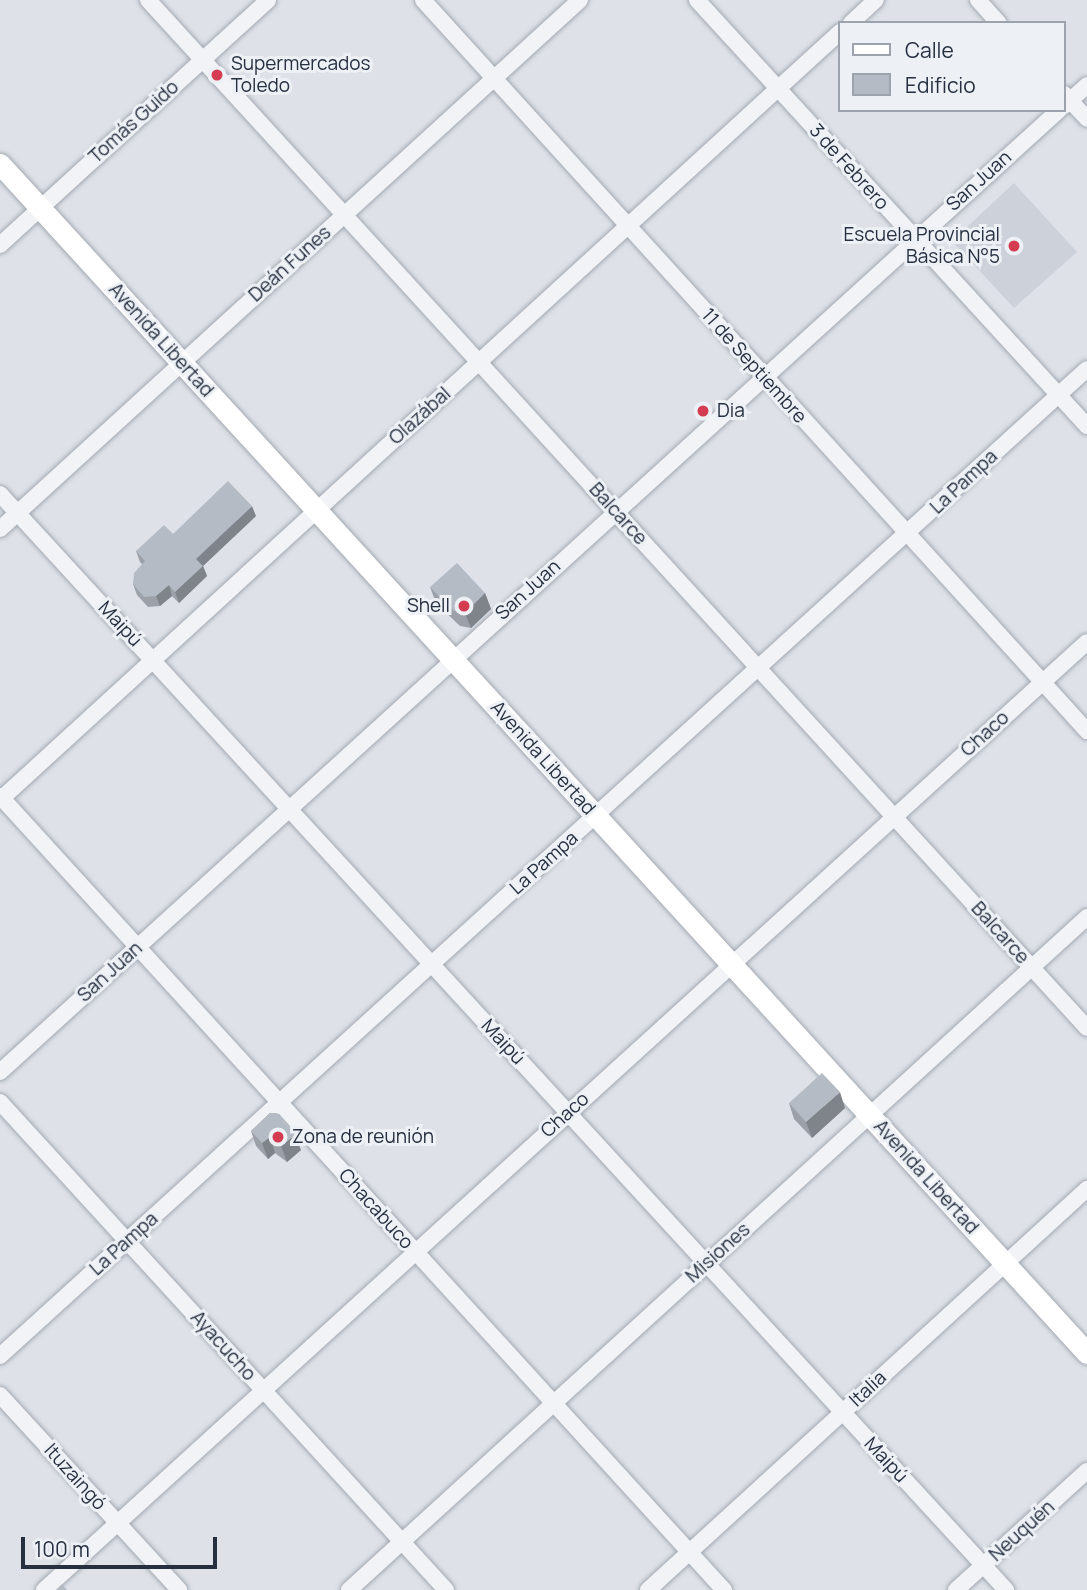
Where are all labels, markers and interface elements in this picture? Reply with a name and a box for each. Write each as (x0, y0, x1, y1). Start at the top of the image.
legend (838, 21, 1066, 112)
text: Calle (905, 36, 954, 64)
place label: Supermercados Toledo (231, 53, 370, 97)
marker: Supermercados Toledo (209, 67, 225, 83)
text: Edificio (905, 71, 976, 99)
street label: Tomás Guido (84, 76, 184, 168)
street label: 3 de Febrero (804, 119, 894, 215)
street label: San Juan (942, 146, 1016, 216)
street label: Deán Funes (244, 221, 336, 307)
place label: Escuela Provincial Básica N°5 (844, 224, 1000, 268)
marker: Escuela Provincial Básica N°5 (1006, 238, 1022, 254)
street label: Avenida Libertad (104, 278, 218, 402)
street label: 11 de Septiembre (696, 304, 812, 428)
street label: Olazábal (384, 382, 456, 450)
place label: Dia (717, 400, 745, 422)
marker: Dia (695, 403, 711, 419)
street label: La Pampa (926, 445, 1002, 519)
street label: Balcarce (584, 478, 652, 550)
street label: San Juan (491, 555, 565, 625)
place label: Shell (407, 595, 450, 617)
street label: Maipú (93, 597, 147, 651)
marker: Shell (456, 598, 472, 614)
street label: Avenida Libertad (486, 696, 600, 820)
street label: Chaco (956, 706, 1014, 762)
street label: La Pampa (505, 827, 583, 899)
street label: Balcarce (966, 897, 1034, 969)
street label: San Juan (73, 937, 147, 1007)
street label: Maipú (476, 1015, 530, 1069)
street label: Chaco (536, 1087, 594, 1143)
street label: Avenida Libertad (869, 1115, 983, 1239)
place label: Zona de reunión (292, 1126, 434, 1148)
marker: Zona de reunión (270, 1129, 286, 1145)
street label: Chacabuco (334, 1164, 418, 1254)
street label: La Pampa (85, 1208, 163, 1280)
street label: Misiones (681, 1218, 755, 1288)
street label: Ayacucho (186, 1306, 260, 1386)
street label: Italia (845, 1366, 891, 1412)
street label: Maipú (859, 1433, 913, 1487)
street label: Ituzaingó (39, 1439, 111, 1515)
street label: Neuquén (985, 1496, 1059, 1566)
scale bar (24, 1524, 220, 1568)
text: 100 m (34, 1535, 90, 1563)

